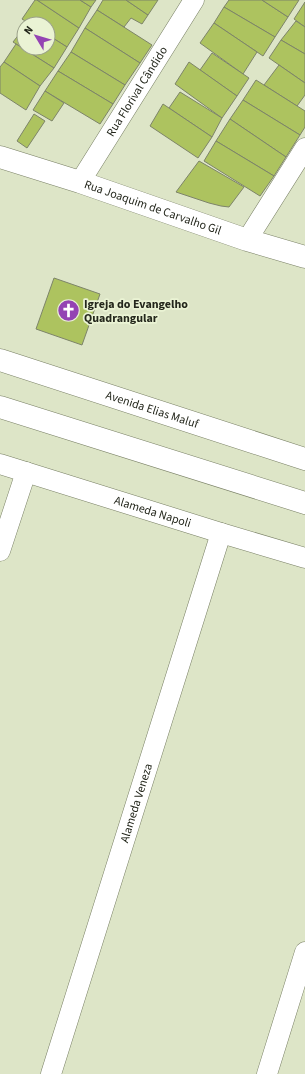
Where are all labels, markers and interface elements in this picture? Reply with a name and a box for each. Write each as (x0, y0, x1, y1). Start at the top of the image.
north arrow (16, 16, 56, 56)
text: N (20, 23, 37, 38)
street label: Rua Florival Cândido (102, 43, 172, 140)
street label: Rua Joaquim de Carvalho Gil (82, 176, 224, 239)
place label: Igreja do Evangelho Quadrangular (84, 296, 188, 327)
church icon: Igreja do Evangelho Quadrangular (55, 298, 81, 324)
street label: Avenida Elias Maluf (104, 386, 201, 433)
street label: Alameda Napoli (112, 492, 193, 532)
street label: Alameda Veneza (116, 761, 157, 845)

